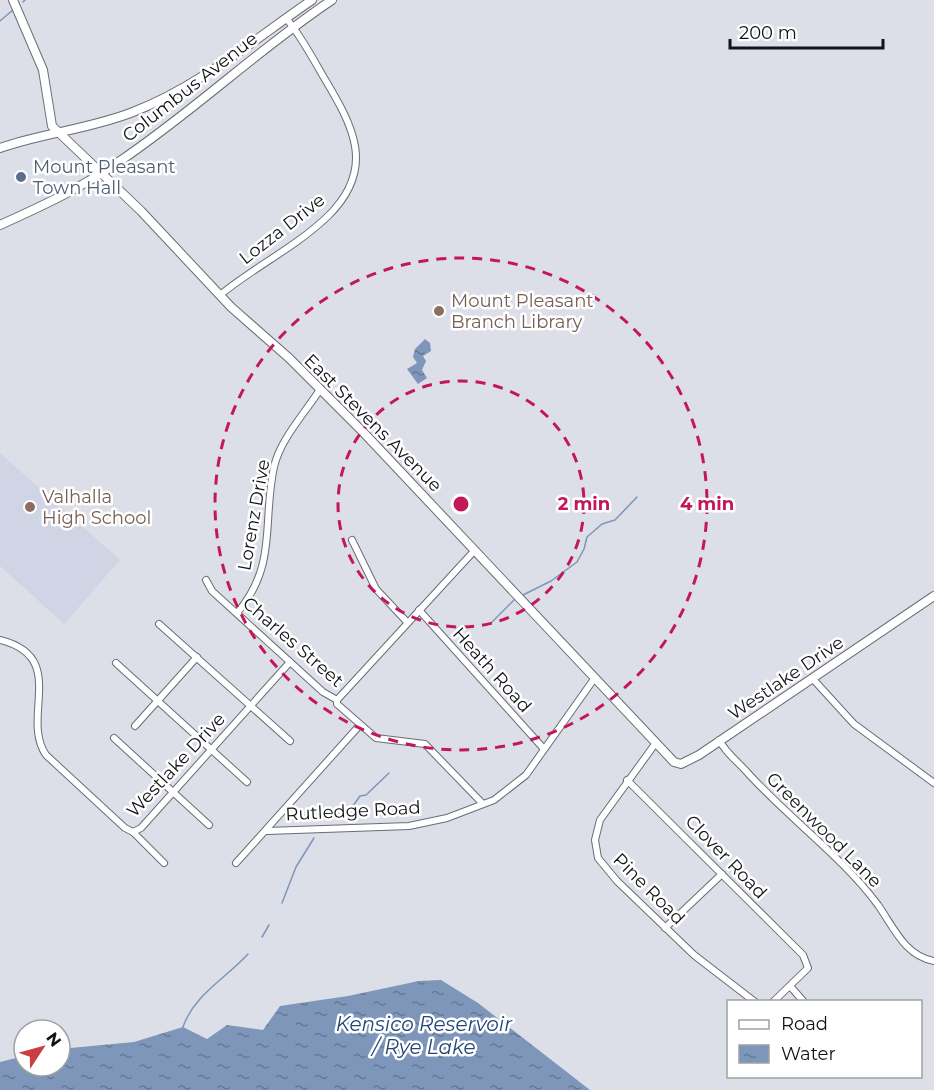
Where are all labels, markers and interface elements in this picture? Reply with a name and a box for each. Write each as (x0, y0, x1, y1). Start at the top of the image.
scale bar (730, 12, 883, 50)
text: 200 m (739, 22, 797, 44)
street label: Columbus Avenue (118, 27, 262, 147)
place label: Mount Pleasant Town Hall (33, 156, 176, 199)
marker: Mount Pleasant Town Hall (14, 170, 28, 184)
street label: Lozza Drive (235, 189, 329, 269)
place label: Mount Pleasant Branch Library (451, 290, 594, 333)
marker: Mount Pleasant Branch Library (432, 304, 446, 318)
street label: East Stevens Avenue (299, 349, 447, 497)
street label: Lorenz Drive (233, 457, 275, 572)
place label: Valhalla High School (42, 486, 151, 529)
text: 2 min (558, 493, 610, 515)
text: 4 min (680, 493, 734, 515)
centre of rings (451, 494, 471, 514)
marker: Valhalla High School (23, 500, 37, 514)
street label: Charles Street (238, 592, 348, 692)
street label: Heath Road (448, 623, 536, 717)
street label: Westlake Drive (724, 631, 848, 725)
street label: Westlake Drive (122, 708, 230, 822)
street label: Greenwood Lane (762, 768, 886, 892)
street label: Rutledge Road (285, 796, 421, 826)
street label: Clover Road (681, 811, 771, 903)
street label: Pine Road (608, 848, 690, 930)
legend (727, 1000, 922, 1078)
water label: Kensico Reservoir / Rye Lake (336, 1012, 513, 1059)
text: Road (781, 1013, 828, 1035)
north arrow (12, 1018, 72, 1078)
text: N (42, 1029, 65, 1050)
text: Water (781, 1043, 836, 1065)

